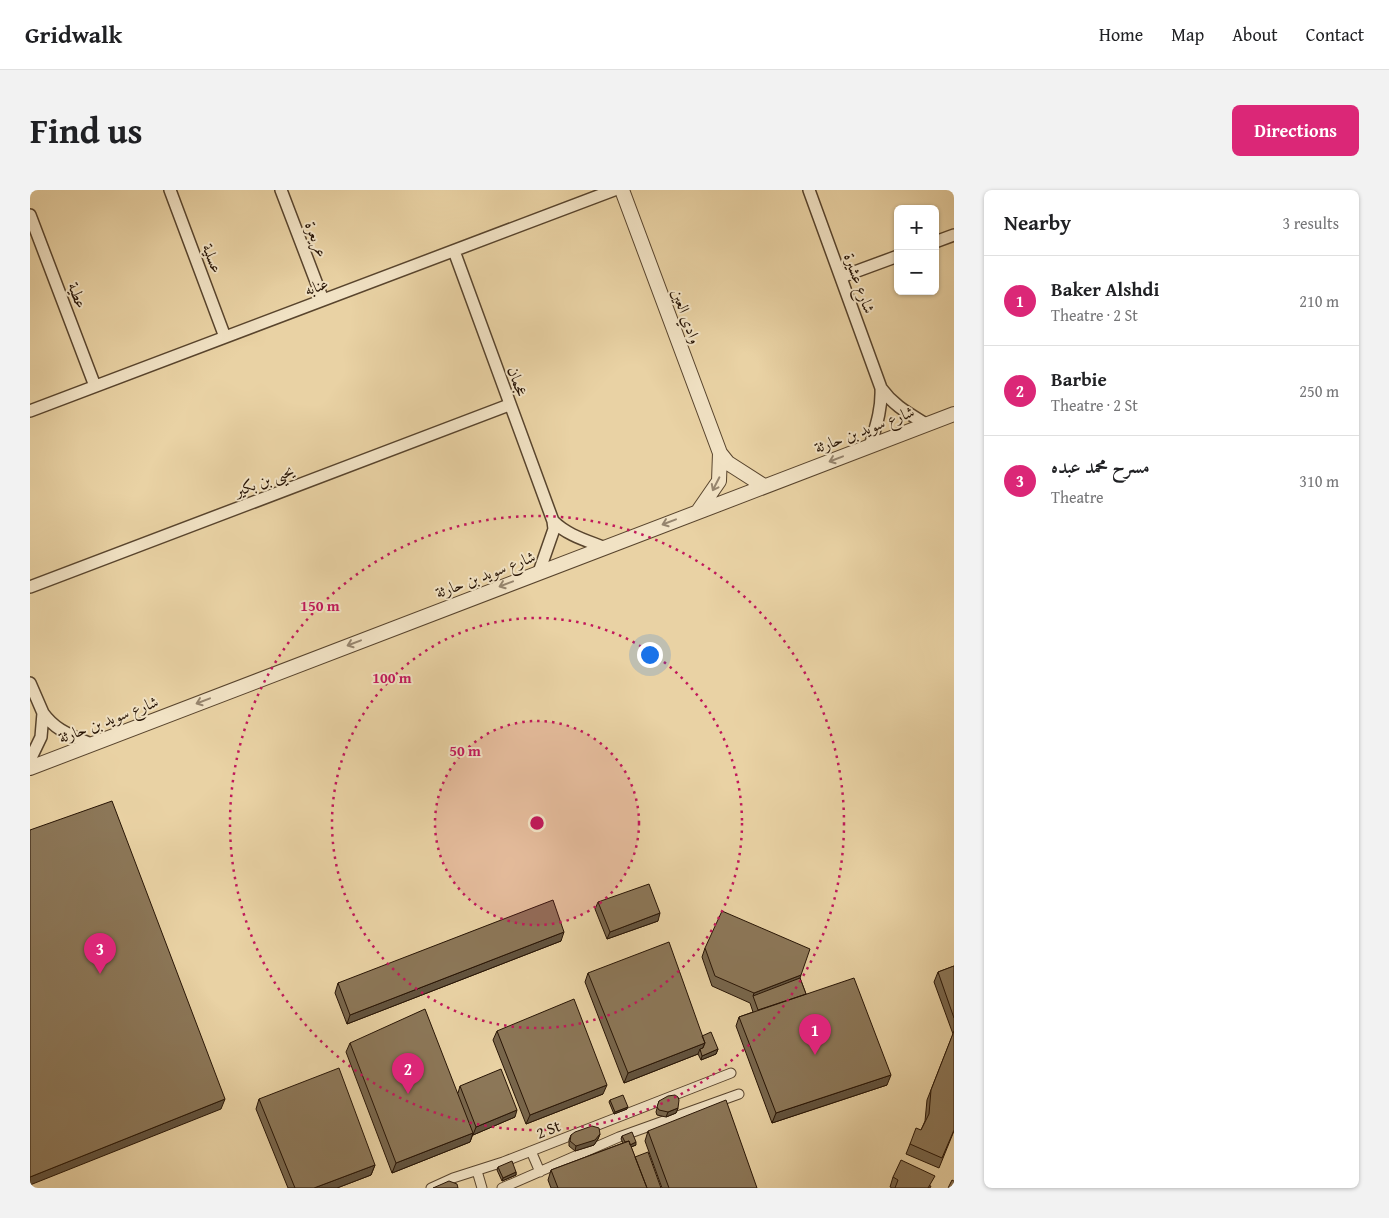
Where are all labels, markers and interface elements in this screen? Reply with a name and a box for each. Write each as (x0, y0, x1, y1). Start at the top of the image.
text: Gridwalk (25, 17, 122, 52)
text: Home (1099, 21, 1143, 48)
text: Map (1171, 21, 1204, 48)
text: About (1232, 21, 1278, 48)
text: Contact (1306, 21, 1364, 48)
text: Find us (30, 105, 143, 156)
button: Directions (1232, 105, 1359, 156)
map controls (894, 205, 939, 295)
button: + (894, 205, 939, 250)
text: Nearby (1004, 207, 1071, 238)
text: 3 results (1282, 211, 1339, 235)
street label: عريعرة (299, 217, 335, 261)
street label: عسلية (196, 240, 230, 276)
street label: شارع عشيرة (836, 249, 882, 317)
button: − (894, 250, 939, 295)
street label: عنابه (300, 271, 332, 301)
text: Baker Alshdi (1051, 275, 1159, 303)
street label: عطية (62, 278, 94, 312)
street label: وادي العين (665, 285, 708, 347)
text: 1 (1016, 289, 1024, 313)
text: 210 m (1299, 289, 1339, 313)
text: Theatre · 2 St (1051, 303, 1138, 327)
street label: عجمان (502, 363, 535, 399)
text: Barbie (1051, 365, 1107, 393)
text: 2 (1016, 379, 1024, 403)
text: 250 m (1299, 379, 1339, 403)
text: Theatre · 2 St (1051, 393, 1138, 417)
street label: شارع سويد بن حارثة (810, 399, 918, 461)
text: مسرح محمد عبده (1051, 452, 1150, 480)
one-way arrow (829, 455, 844, 464)
street label: يحيى بن بكير (229, 457, 299, 505)
text: 3 (1016, 469, 1024, 493)
text: 310 m (1299, 469, 1339, 493)
one-way arrow (711, 476, 721, 491)
text: Theatre (1051, 485, 1104, 509)
one-way arrow (662, 518, 677, 527)
street label: شارع سويد بن حارثة (431, 544, 539, 606)
one-way arrow (499, 580, 514, 590)
text: 150 m (300, 595, 340, 616)
one-way arrow (347, 639, 363, 648)
your location (637, 642, 663, 668)
text: 100 m (372, 667, 412, 688)
street label: شارع سويد بن حارثة (54, 689, 162, 751)
one-way arrow (196, 697, 211, 706)
text: 50 m (449, 740, 481, 761)
centre of rings (528, 814, 546, 832)
pin: 3 (84, 933, 116, 974)
pin: 1 (799, 1014, 831, 1055)
pin: 2 (392, 1053, 424, 1094)
street label: 2 St (532, 1113, 564, 1145)

